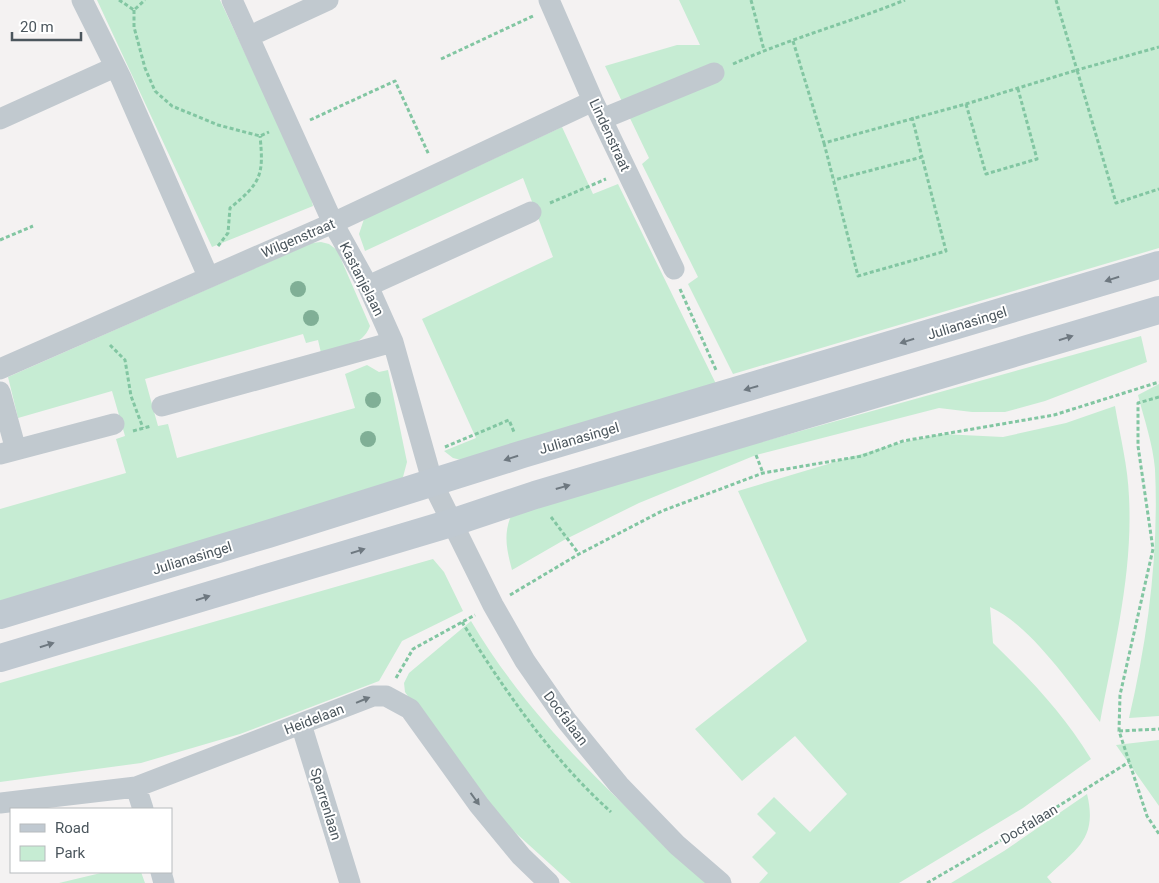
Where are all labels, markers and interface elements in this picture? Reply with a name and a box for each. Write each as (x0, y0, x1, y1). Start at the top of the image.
scale bar (12, 10, 81, 42)
text: 20 m (20, 18, 54, 36)
street label: Lindenstraat (586, 96, 634, 174)
street label: Wilgenstraat (259, 215, 338, 261)
street label: Kastanjelaan (337, 239, 387, 319)
one-way arrow (1105, 275, 1120, 283)
street label: Julianasingel (925, 303, 1009, 343)
one-way arrow (1059, 334, 1074, 342)
one-way arrow (899, 338, 914, 345)
one-way arrow (743, 384, 758, 392)
street label: Julianasingel (537, 419, 621, 457)
one-way arrow (503, 455, 518, 463)
one-way arrow (556, 482, 571, 490)
street label: Julianasingel (150, 538, 234, 578)
one-way arrow (351, 547, 366, 555)
one-way arrow (195, 594, 210, 602)
one-way arrow (40, 640, 55, 648)
street label: Docfalaan (541, 688, 591, 748)
one-way arrow (356, 696, 371, 704)
street label: Heidelaan (282, 700, 346, 738)
street label: Sparrenlaan (307, 766, 345, 842)
one-way arrow (470, 793, 480, 806)
street label: Docfalaan (998, 801, 1060, 847)
legend (10, 808, 172, 873)
text: Road (55, 819, 89, 837)
text: Park (55, 844, 86, 862)

